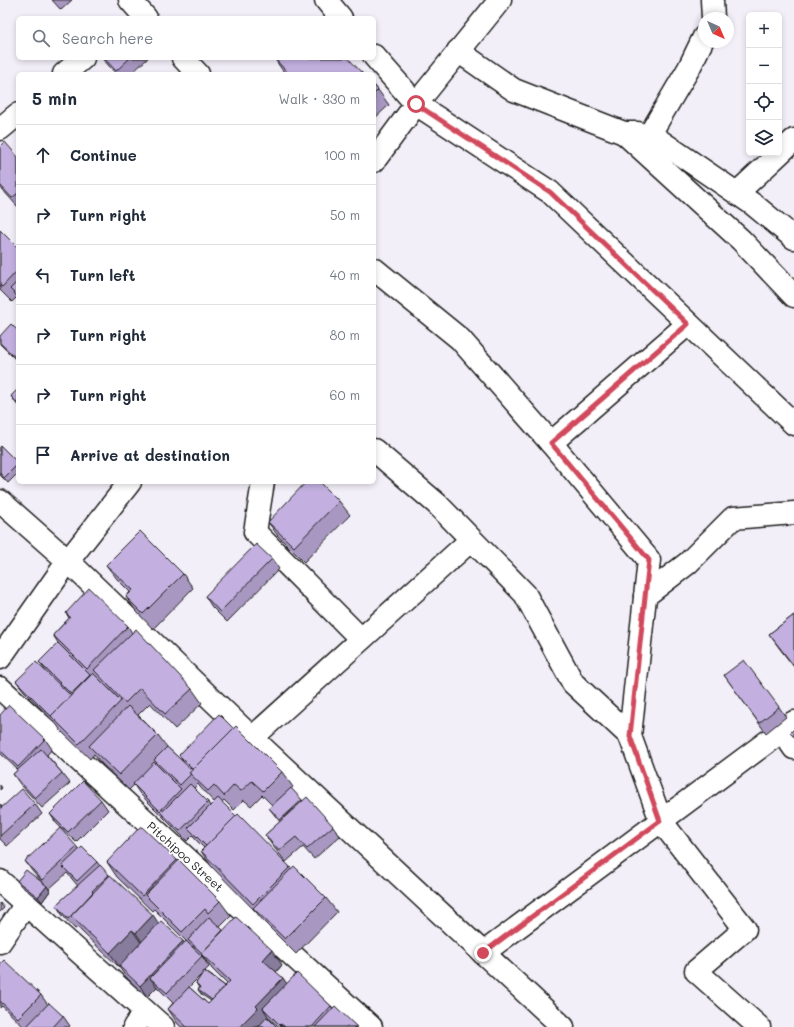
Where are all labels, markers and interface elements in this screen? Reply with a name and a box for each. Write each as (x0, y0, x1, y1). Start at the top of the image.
north arrow (698, 12, 734, 48)
map controls (746, 12, 782, 156)
button: + (746, 12, 782, 48)
search box (16, 16, 376, 60)
icon: search (30, 27, 52, 49)
text: Search here (62, 28, 153, 48)
button: − (746, 48, 782, 84)
button: locate (746, 84, 782, 120)
text: 5 min (32, 87, 77, 109)
text: Walk · 330 m (279, 90, 360, 107)
route start (407, 95, 425, 113)
button: layers (746, 120, 782, 156)
icon: ahead (32, 144, 54, 166)
text: Continue (70, 145, 137, 165)
text: 100 m (324, 146, 360, 163)
icon: right (32, 204, 54, 226)
text: Turn right (70, 205, 147, 225)
text: 50 m (330, 206, 360, 223)
icon: left (32, 264, 54, 286)
text: Turn left (70, 265, 135, 285)
text: 40 m (330, 266, 360, 283)
icon: right (32, 324, 54, 346)
text: Turn right (70, 325, 147, 345)
text: 80 m (330, 326, 360, 343)
icon: right (32, 384, 54, 406)
text: Turn right (70, 385, 147, 405)
text: 60 m (330, 386, 360, 403)
icon: arrive (32, 444, 54, 466)
text: Arrive at destination (70, 445, 230, 465)
street label: Pitchipoo Street (144, 818, 227, 895)
route end (474, 944, 492, 962)

